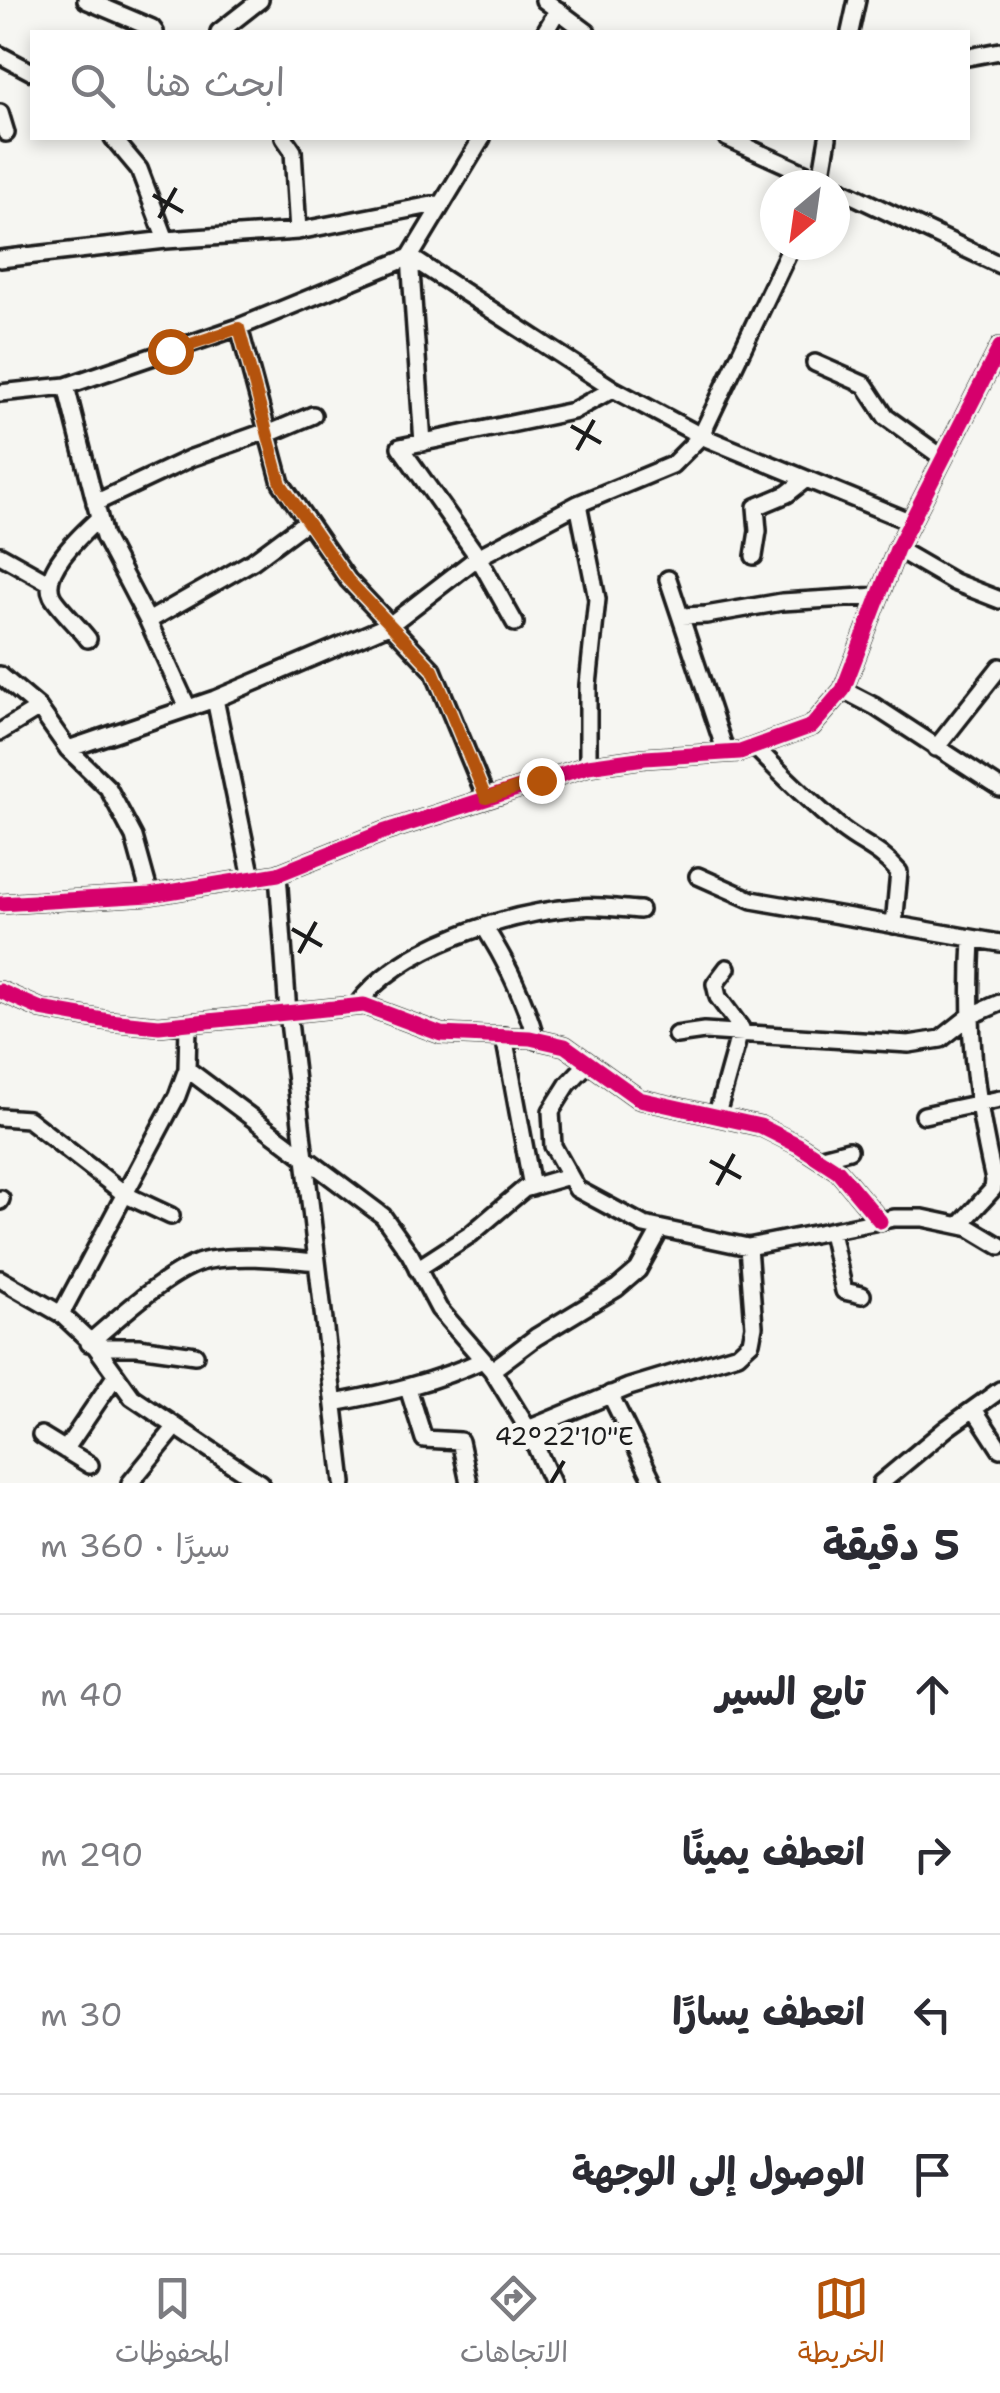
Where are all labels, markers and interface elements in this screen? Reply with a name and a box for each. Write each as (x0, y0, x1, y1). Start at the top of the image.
search box (30, 30, 970, 140)
text: ابحث هنا (145, 57, 285, 108)
icon: search (65, 58, 120, 113)
north arrow (760, 170, 850, 260)
route start (148, 329, 194, 375)
route end (519, 758, 565, 804)
text: 42°22'10"E (494, 1419, 634, 1453)
text: 5 دقيقة (822, 1517, 960, 1573)
text: سيرًا · 360 m (40, 1524, 231, 1567)
text: تابع السير (717, 1666, 865, 1717)
icon: ahead (905, 1667, 960, 1722)
text: 40 m (40, 1673, 123, 1716)
text: انعطف يمينًا (682, 1826, 865, 1877)
icon: right (905, 1827, 960, 1882)
text: 290 m (40, 1833, 144, 1876)
text: انعطف يسارًا (672, 1986, 865, 2037)
icon: left (905, 1987, 960, 2042)
text: 30 m (40, 1993, 123, 2036)
text: الوصول إلى الوجهة (572, 2146, 865, 2197)
icon: arrive (905, 2147, 960, 2202)
tab: المحفوظات (115, 2271, 230, 2377)
tab: الاتجاهات (460, 2271, 568, 2377)
tab: الخريطة (798, 2271, 885, 2377)

